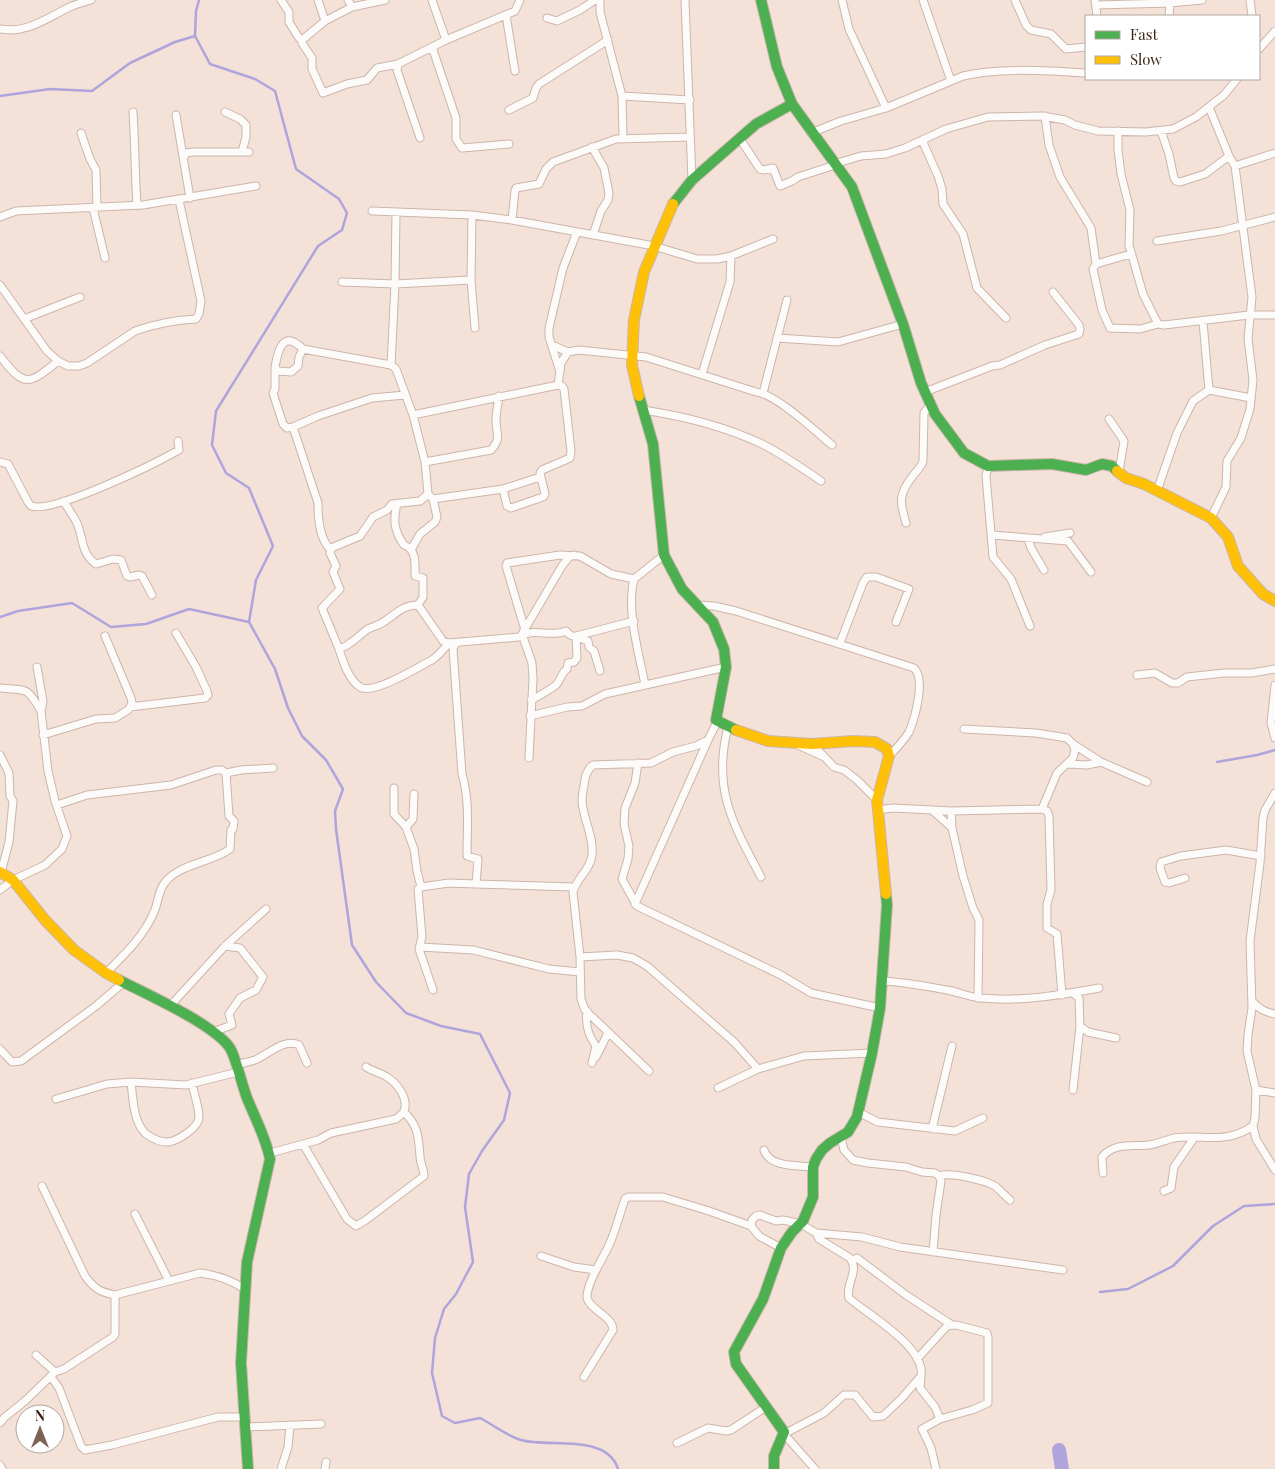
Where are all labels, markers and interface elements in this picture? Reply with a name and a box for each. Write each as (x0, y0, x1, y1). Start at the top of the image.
legend (1085, 15, 1260, 80)
text: Fast (1130, 24, 1159, 44)
text: Slow (1130, 49, 1162, 69)
north arrow (15, 1404, 65, 1454)
text: N (35, 1406, 45, 1425)

